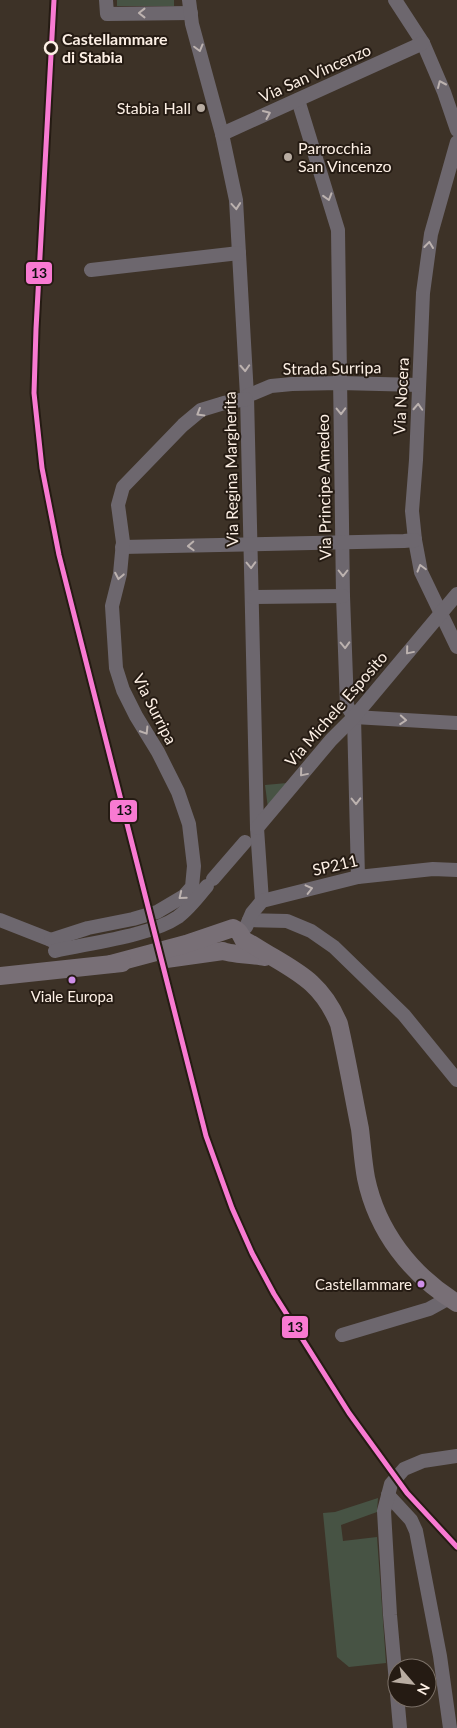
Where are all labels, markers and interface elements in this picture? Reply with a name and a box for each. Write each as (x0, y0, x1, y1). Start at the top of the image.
one-way arrow (138, 8, 146, 19)
place label: Castellammare di Stabia (62, 29, 168, 66)
street label: Via San Vincenzo (256, 39, 374, 106)
marker: Castellammare di Stabia (44, 41, 58, 55)
one-way arrow (193, 43, 204, 52)
one-way arrow (436, 80, 447, 89)
place label: Stabia Hall (117, 98, 191, 117)
marker: Stabia Hall (195, 102, 207, 114)
one-way arrow (262, 110, 271, 121)
place label: Parrocchia San Vincenzo (298, 138, 392, 175)
marker: Parrocchia San Vincenzo (282, 151, 294, 163)
one-way arrow (322, 192, 332, 201)
one-way arrow (230, 202, 241, 210)
one-way arrow (423, 241, 434, 249)
line badge: 13 (25, 261, 53, 285)
text: 13 (31, 264, 47, 281)
street label: Strada Surripa (283, 357, 381, 378)
street label: Via Nocera (389, 357, 412, 435)
one-way arrow (240, 364, 251, 372)
street label: Via Regina Margherita (220, 391, 241, 547)
one-way arrow (413, 403, 424, 411)
one-way arrow (196, 406, 205, 416)
one-way arrow (335, 407, 346, 415)
street label: Via Principe Amedeo (313, 414, 334, 560)
one-way arrow (187, 540, 195, 551)
one-way arrow (246, 562, 256, 569)
one-way arrow (417, 565, 427, 573)
one-way arrow (338, 570, 348, 577)
one-way arrow (115, 571, 125, 580)
one-way arrow (340, 642, 350, 649)
one-way arrow (406, 645, 415, 654)
street label: Via Michele Esposito (280, 647, 391, 770)
street label: Via Surripa (130, 670, 181, 747)
one-way arrow (399, 714, 407, 725)
one-way arrow (138, 725, 148, 734)
one-way arrow (300, 768, 309, 777)
one-way arrow (351, 797, 361, 805)
line badge: 13 (109, 799, 138, 823)
text: 13 (116, 801, 132, 818)
street label: SP211 (310, 850, 360, 879)
one-way arrow (304, 884, 313, 895)
one-way arrow (179, 890, 188, 899)
marker: Viale Europa (67, 975, 77, 985)
place label: Viale Europa (31, 987, 113, 1005)
place label: Castellammare (315, 1275, 412, 1293)
marker: Castellammare (416, 1279, 426, 1289)
line badge: 13 (281, 1315, 309, 1339)
text: 13 (287, 1318, 303, 1335)
north arrow (387, 1658, 437, 1708)
text: N (414, 1681, 434, 1698)

